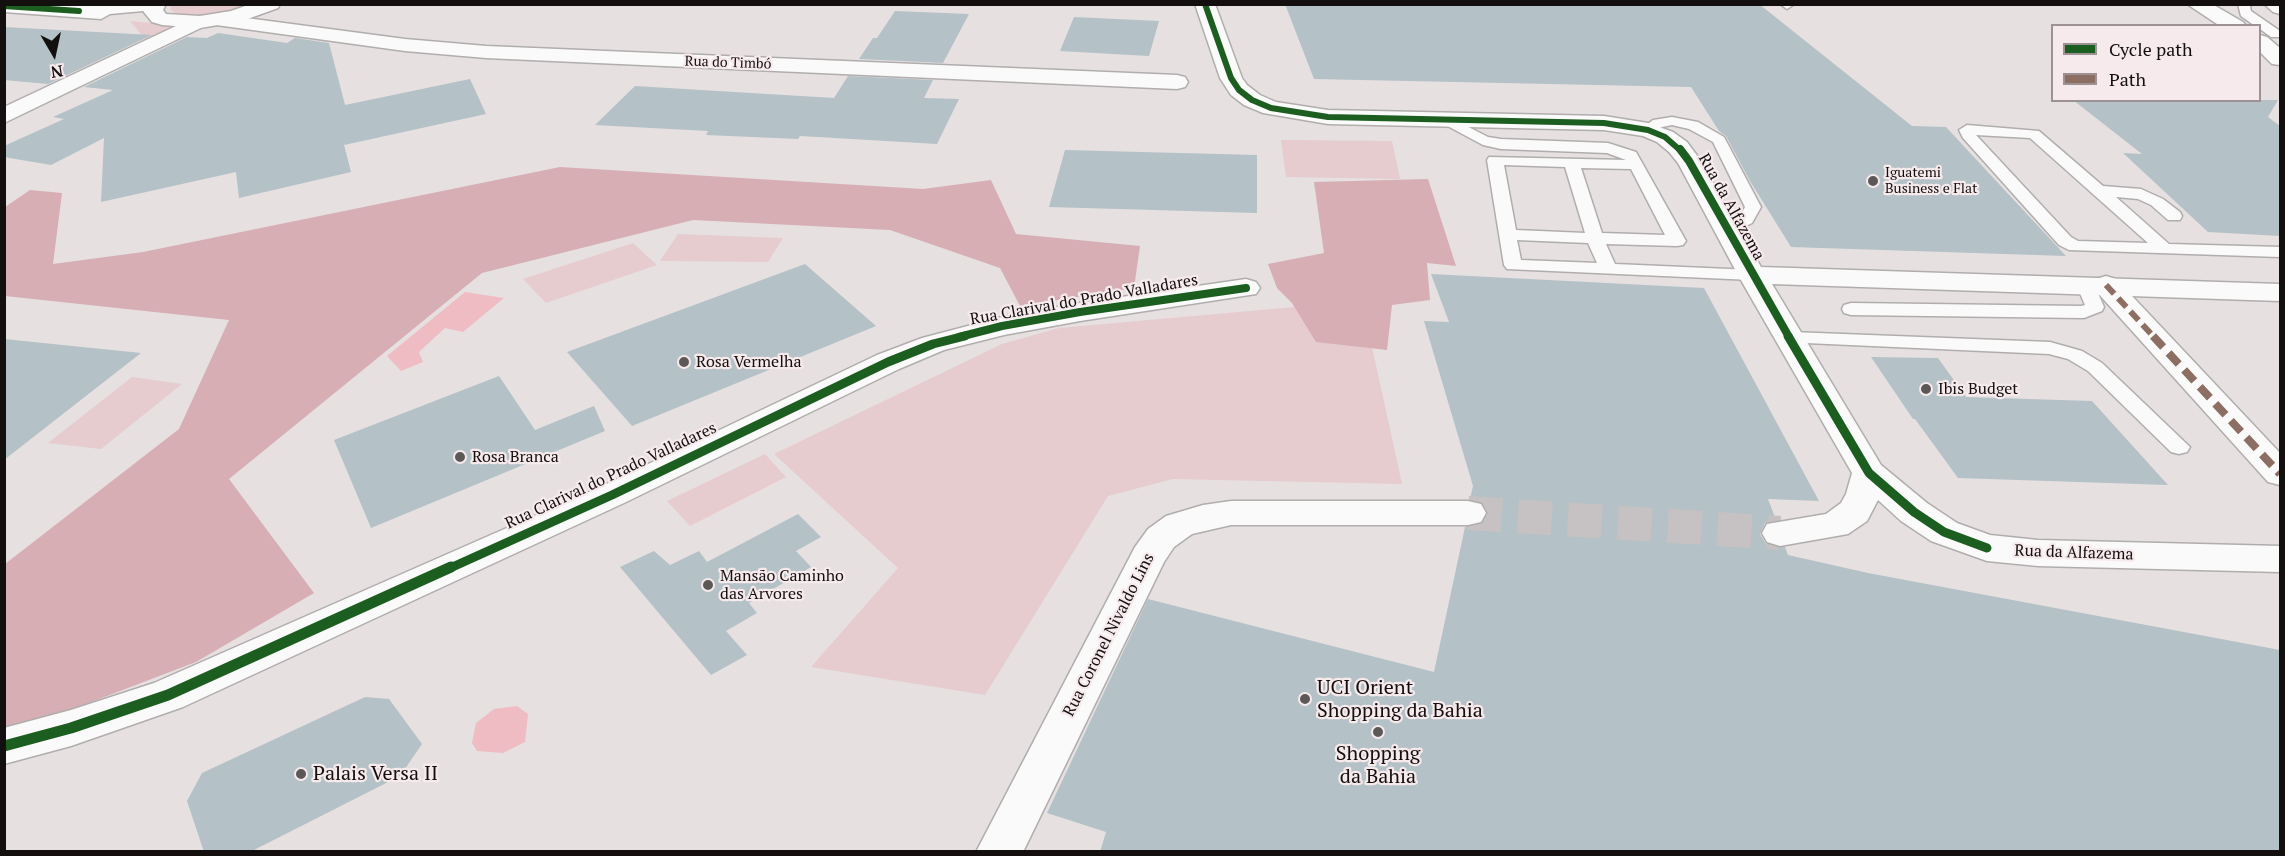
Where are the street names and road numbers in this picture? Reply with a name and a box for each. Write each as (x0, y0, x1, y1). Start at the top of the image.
street label: Rua do Timbó (684, 53, 772, 73)
street label: Rua da Alfazema (1694, 150, 1768, 264)
street label: Rua Clarival do Prado Valladares (969, 270, 1199, 330)
street label: Rua Clarival do Prado Valladares (502, 419, 720, 533)
street label: Rua da Alfazema (2014, 541, 2134, 565)
street label: Rua Coronel Nivaldo Lins (1059, 550, 1159, 720)

